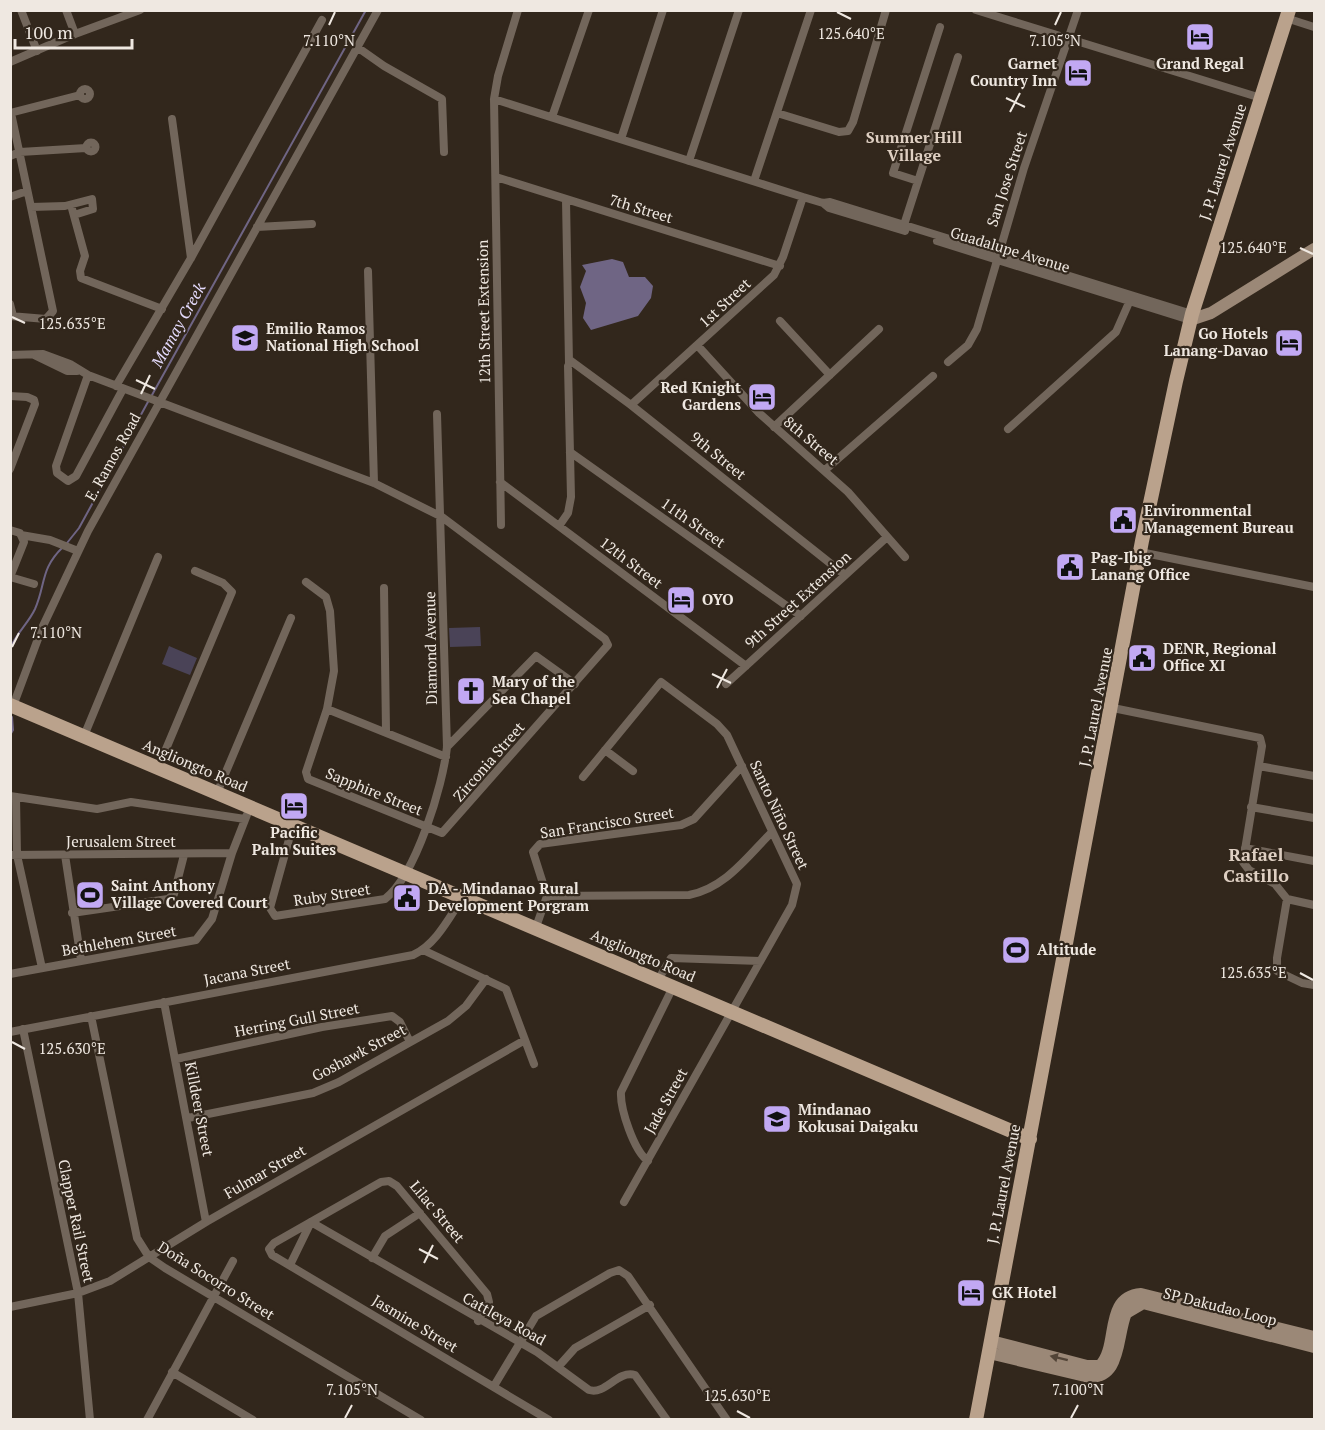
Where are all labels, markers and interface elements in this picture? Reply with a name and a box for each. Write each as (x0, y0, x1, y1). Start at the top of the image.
scale bar (15, 12, 132, 50)
text: 100 m (24, 20, 73, 44)
hotel icon: Grand Regal (1184, 21, 1216, 53)
text: 125.640°E (817, 23, 885, 43)
text: 7.110°N (303, 30, 355, 50)
text: 7.105°N (1029, 30, 1081, 50)
place label: Garnet Country Inn (970, 53, 1057, 90)
place label: Grand Regal (1156, 53, 1244, 73)
hotel icon: Garnet Country Inn (1062, 57, 1094, 89)
street label: J. P. Laurel Avenue (1194, 101, 1250, 223)
district label: Summer Hill Village (866, 126, 962, 166)
street label: San Jose Street (981, 128, 1031, 229)
street label: 7th Street (607, 189, 676, 227)
street label: Guadalupe Avenue (948, 221, 1073, 277)
text: 125.640°E (1219, 237, 1287, 257)
street label: 12th Street Extension (472, 240, 494, 384)
street label: 1st Street (694, 273, 755, 331)
water label: Mamay Creek (145, 279, 210, 372)
text: 125.635°E (38, 313, 106, 333)
place label: Emilio Ramos National High School (266, 318, 419, 355)
school or university icon: Emilio Ramos National High School (229, 322, 261, 354)
place label: Go Hotels Lanang-Davao (1164, 323, 1268, 360)
hotel icon: Go Hotels Lanang-Davao (1273, 327, 1305, 359)
place label: Red Knight Gardens (660, 377, 741, 414)
hotel icon: Red Knight Gardens (746, 381, 778, 413)
street label: E. Ramos Road (80, 409, 145, 504)
street label: 8th Street (780, 411, 844, 469)
street label: 9th Street (687, 427, 751, 484)
street label: 11th Street (658, 493, 730, 552)
place label: Environmental Management Bureau (1144, 500, 1294, 537)
public building icon: Environmental Management Bureau (1107, 504, 1139, 536)
street label: 12th Street (596, 532, 668, 593)
street label: 9th Street Extension (740, 546, 855, 652)
place label: Pag-Ibig Lanang Office (1091, 547, 1190, 584)
public building icon: Pag-Ibig Lanang Office (1054, 551, 1086, 583)
hotel icon: OYO (665, 584, 697, 616)
place label: OYO (702, 589, 734, 609)
street label: Diamond Avenue (419, 591, 441, 705)
text: 7.110°N (30, 622, 82, 642)
place label: DENR, Regional Office XI (1163, 638, 1277, 675)
public building icon: DENR, Regional Office XI (1126, 642, 1158, 674)
street label: J. P. Laurel Avenue (1074, 645, 1116, 768)
place label: Mary of the Sea Chapel (492, 671, 575, 708)
church icon: Mary of the Sea Chapel (455, 675, 487, 707)
street label: Zirconia Street (448, 717, 529, 805)
street label: Angliongto Road (140, 734, 251, 796)
street label: Santo Niño Street (746, 757, 814, 873)
street label: Sapphire Street (323, 763, 426, 820)
hotel icon: Pacific Palm Suites (278, 790, 310, 822)
street label: San Francisco Street (538, 801, 676, 842)
place label: Pacific Palm Suites (252, 822, 336, 859)
street label: Jerusalem Street (66, 831, 176, 851)
district label: Rafael Castillo (1223, 842, 1289, 887)
place label: Saint Anthony Village Covered Court (111, 875, 268, 912)
street label: Ruby Street (292, 878, 372, 910)
place label: DA - Mindanao Rural Development Porgram (428, 878, 589, 915)
sports icon: Saint Anthony Village Covered Court (74, 879, 106, 911)
public building icon: DA - Mindanao Rural Development Porgram (391, 882, 423, 914)
street label: Bethlehem Street (60, 920, 178, 960)
street label: Angliongto Road (588, 924, 699, 986)
sports icon: Altitude (1000, 934, 1032, 966)
place label: Altitude (1037, 939, 1096, 959)
street label: Jacana Street (202, 953, 292, 989)
text: 125.635°E (1219, 962, 1287, 982)
street label: Herring Gull Street (233, 997, 361, 1041)
street label: Goshawk Street (308, 1019, 409, 1085)
text: 125.630°E (38, 1038, 106, 1058)
street label: Killdeer Street (181, 1060, 219, 1158)
street label: Jade Street (639, 1064, 692, 1137)
place label: Mindanao Kokusai Daigaku (798, 1099, 919, 1136)
school or university icon: Mindanao Kokusai Daigaku (761, 1103, 793, 1135)
street label: J. P. Laurel Avenue (982, 1122, 1024, 1245)
street label: Fulmar Street (220, 1139, 309, 1203)
street label: Clapper Rail Street (54, 1157, 100, 1285)
street label: Lilac Street (406, 1176, 470, 1247)
street label: Doña Socorro Street (154, 1236, 279, 1324)
hotel icon: GK Hotel (955, 1277, 987, 1309)
place label: GK Hotel (992, 1282, 1057, 1302)
street label: SP Dakudao Loop (1161, 1282, 1279, 1330)
street label: Cattleya Road (459, 1287, 550, 1349)
street label: Jasmine Street (369, 1290, 463, 1357)
one-way arrow (1050, 1353, 1068, 1363)
text: 7.105°N (326, 1379, 378, 1399)
text: 7.100°N (1052, 1379, 1104, 1399)
text: 125.630°E (703, 1385, 771, 1405)

